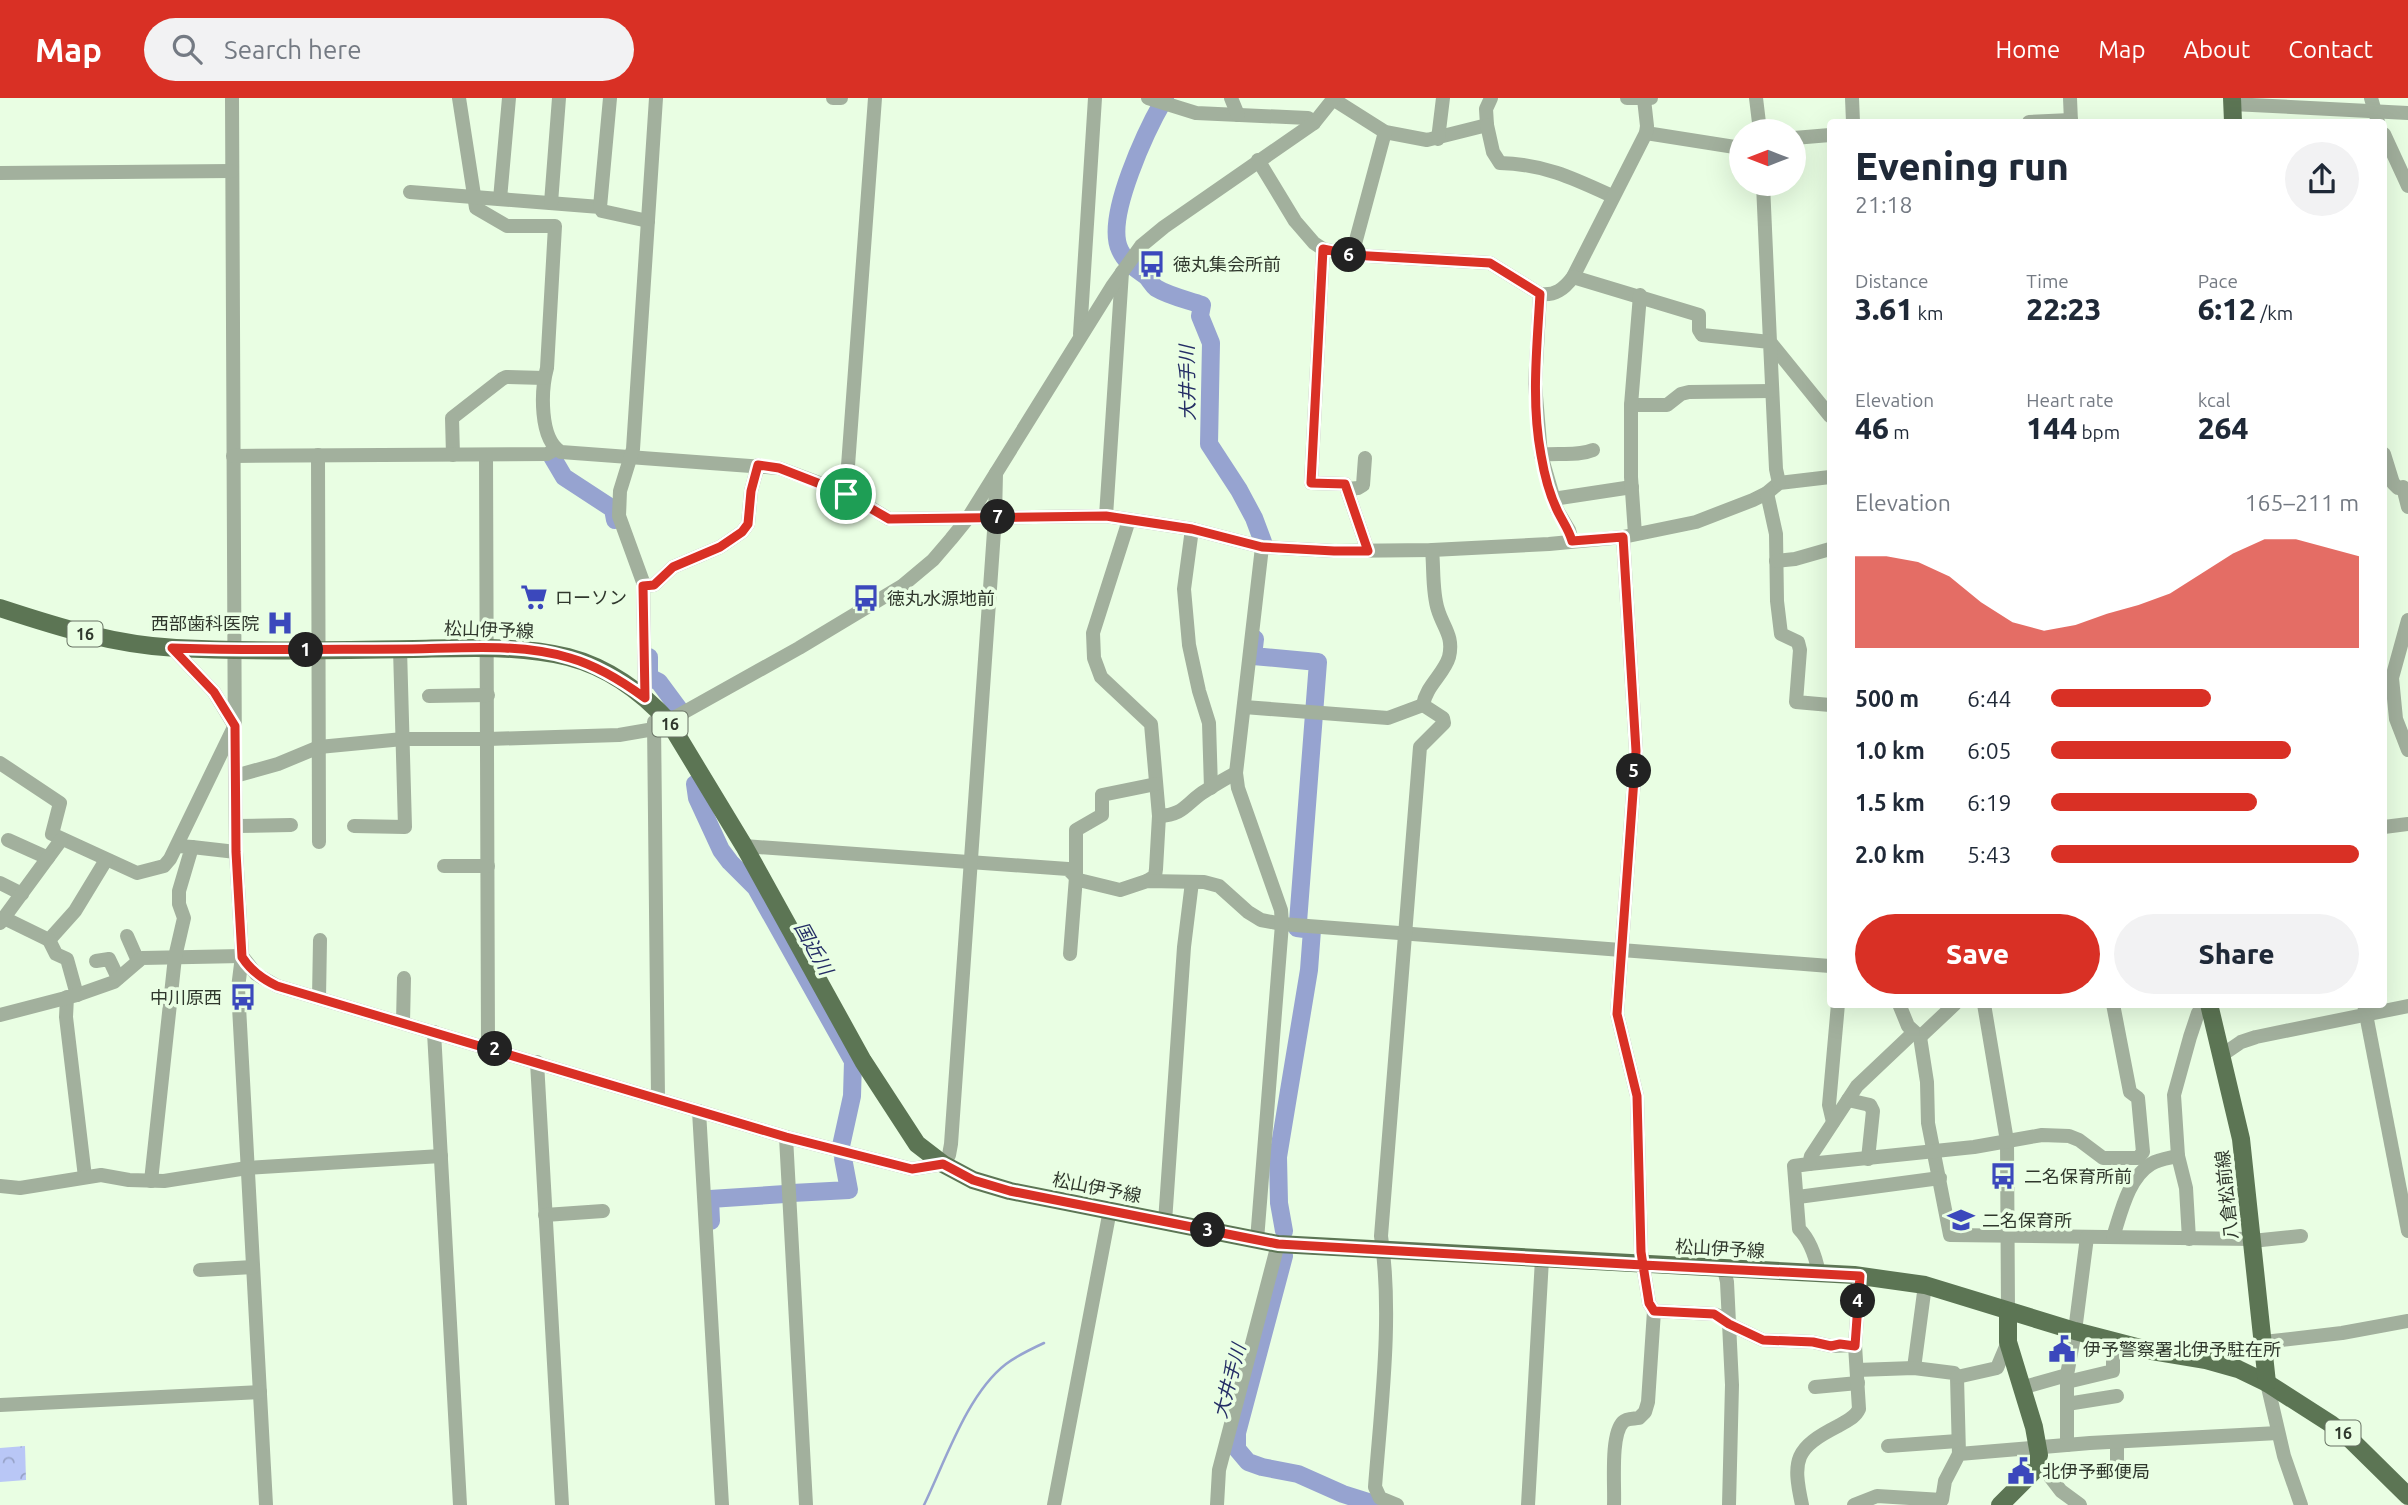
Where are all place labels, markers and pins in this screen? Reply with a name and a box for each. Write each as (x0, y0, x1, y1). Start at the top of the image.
pin: 6 (1332, 238, 1366, 272)
bus stop icon: 徳丸集会所前 (1137, 249, 1167, 279)
place label: 徳丸集会所前 (1173, 254, 1281, 274)
pin (816, 464, 876, 524)
pin: 7 (981, 500, 1016, 534)
supermarket icon: ローソン (519, 582, 549, 612)
bus stop icon: 徳丸水源地前 (851, 583, 881, 613)
place label: ローソン (555, 587, 627, 607)
place label: 徳丸水源地前 (887, 588, 995, 608)
hospital icon: 西部歯科医院 (265, 608, 295, 638)
place label: 西部歯科医院 (151, 613, 259, 633)
pin: 1 (288, 632, 324, 668)
pin: 5 (1616, 754, 1652, 788)
bus stop icon: 中川原西 (228, 982, 258, 1012)
place label: 中川原西 (150, 987, 222, 1007)
pin: 2 (477, 1032, 512, 1066)
bus stop icon: 二名保育所前 (1988, 1161, 2018, 1191)
place label: 二名保育所前 (2024, 1166, 2132, 1186)
school or university icon: 二名保育所 (1946, 1205, 1976, 1235)
place label: 二名保育所 (1982, 1210, 2072, 1230)
pin: 3 (1190, 1212, 1226, 1248)
pin: 4 (1840, 1284, 1876, 1318)
public building icon: 伊予警察署北伊予駐在所 (2047, 1334, 2077, 1364)
place label: 伊予警察署北伊予駐在所 (2083, 1339, 2281, 1359)
public building icon: 北伊予郵便局 (2006, 1456, 2036, 1486)
place label: 北伊予郵便局 (2042, 1461, 2150, 1481)

